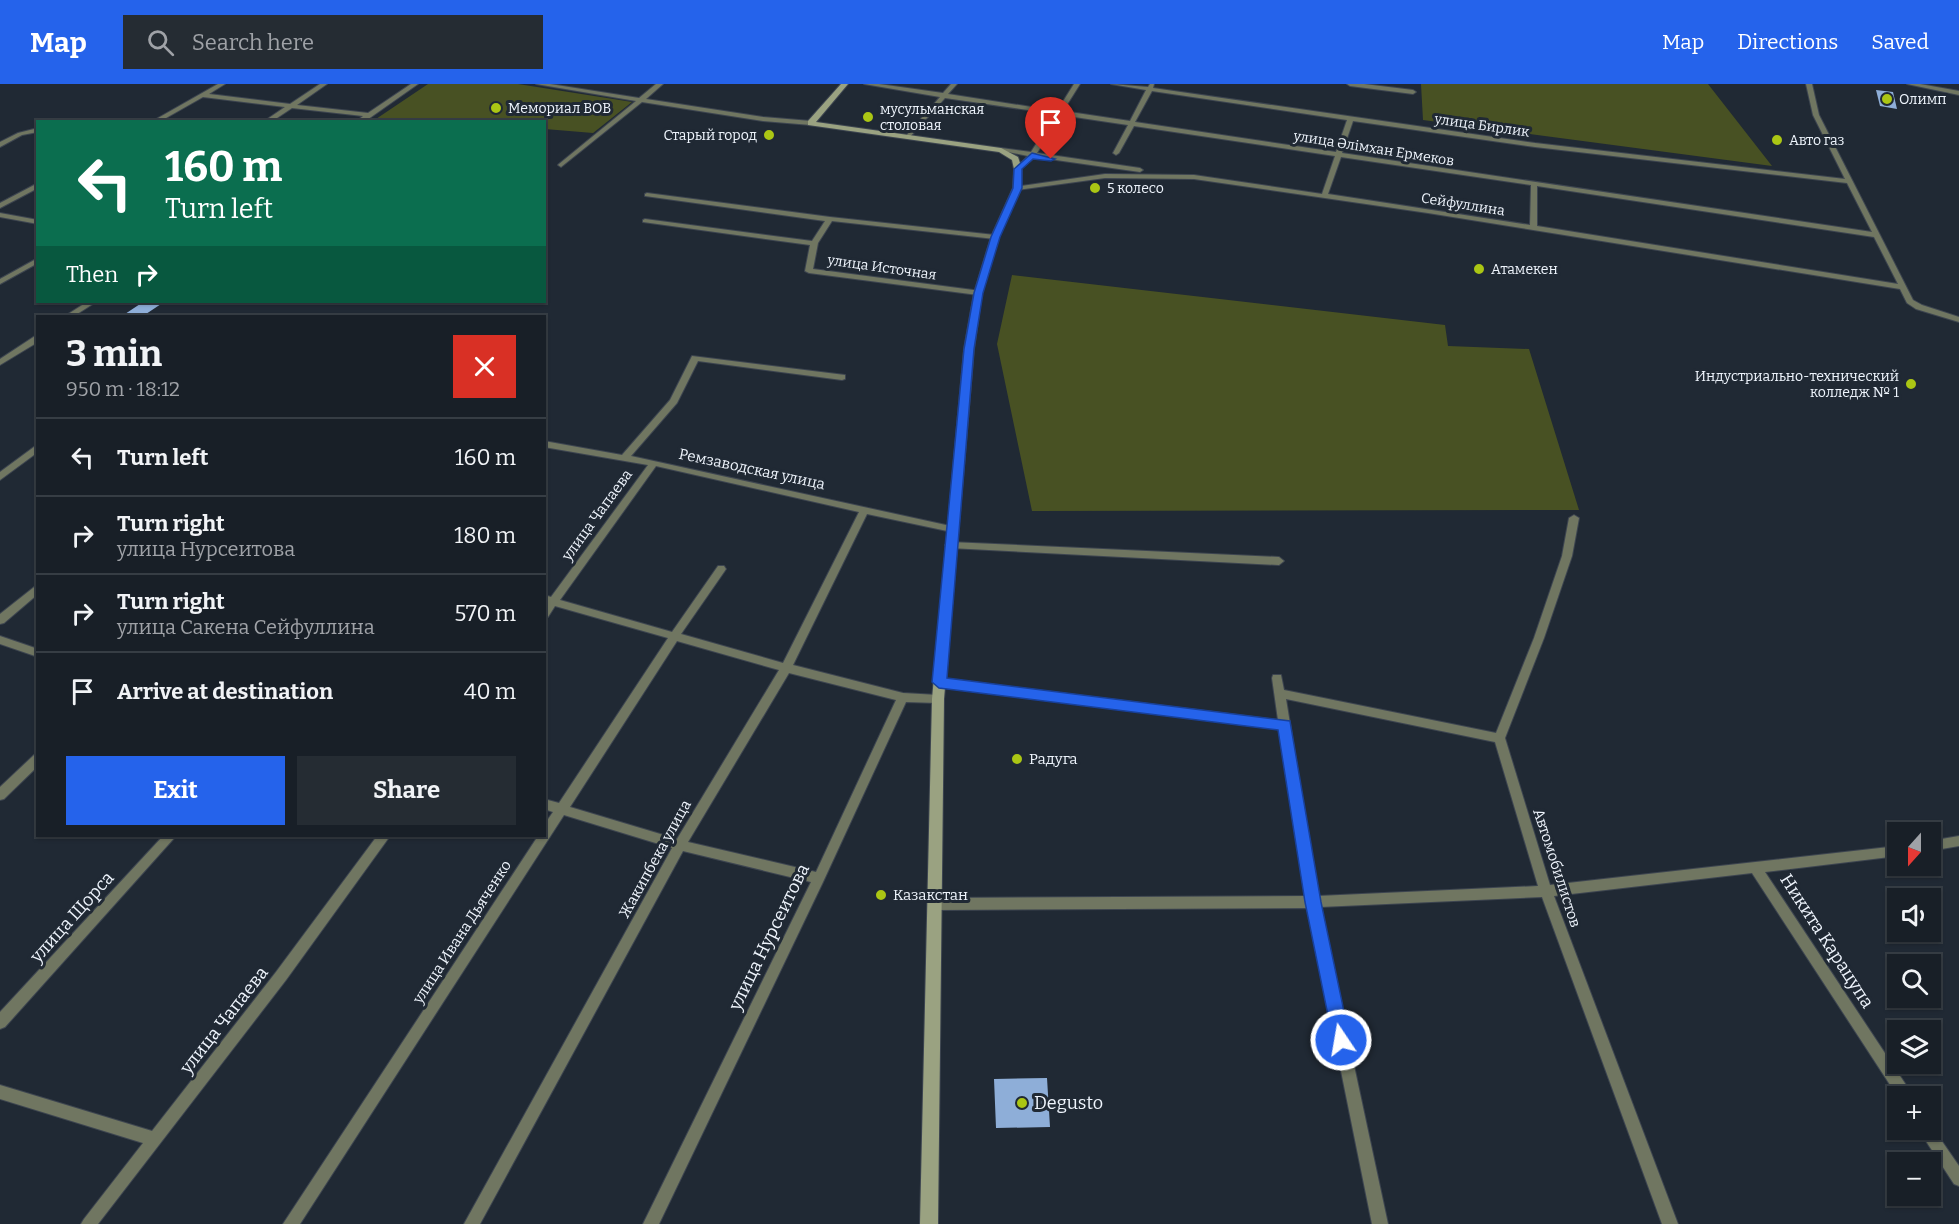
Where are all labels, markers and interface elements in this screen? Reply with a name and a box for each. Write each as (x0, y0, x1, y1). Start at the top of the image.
search box (123, 15, 543, 69)
text: Map (30, 26, 87, 59)
icon: search (144, 26, 177, 59)
text: Search here (192, 29, 314, 56)
text: Map (1662, 29, 1704, 55)
text: Directions (1737, 29, 1838, 55)
text: Saved (1871, 29, 1929, 55)
place label: Олимп (1899, 91, 1946, 108)
marker: Олимп (1880, 92, 1894, 106)
pin (1025, 97, 1076, 159)
place label: Мемориал ВОВ (508, 100, 611, 117)
marker: Мемориал ВОВ (489, 101, 503, 115)
place label: мусульманская столовая (880, 101, 985, 134)
icon: arrive (1034, 106, 1067, 139)
marker: мусульманская столовая (861, 110, 875, 124)
street label: улица Бирлик (1432, 110, 1531, 141)
place label: Старый город (663, 127, 758, 144)
street label: улица Әлімхан Ермеков (1291, 127, 1456, 170)
marker: Старый город (762, 128, 776, 142)
place label: Авто газ (1789, 132, 1844, 149)
marker: Авто газ (1770, 133, 1784, 147)
text: 160 m (165, 142, 282, 192)
icon: left (66, 144, 144, 222)
place label: 5 колесо (1107, 180, 1164, 197)
marker: 5 колесо (1088, 181, 1102, 195)
street label: Сейфуллина (1420, 189, 1506, 220)
text: Turn left (165, 193, 273, 225)
street label: улица Источная (826, 251, 938, 284)
icon: right (130, 258, 163, 291)
text: Then (66, 261, 118, 288)
place label: Атамекен (1491, 261, 1558, 278)
marker: Атамекен (1472, 262, 1486, 276)
text: 3 min (66, 332, 162, 376)
button: close (453, 335, 516, 398)
place label: Индустриально-технический колледж № 1 (1695, 368, 1899, 401)
text: 950 m · 18:12 (66, 377, 180, 401)
marker: Индустриально-технический колледж № 1 (1904, 377, 1918, 391)
icon: left (66, 441, 99, 474)
text: Turn left (117, 444, 209, 471)
text: 160 m (455, 444, 516, 471)
street label: Ремзаводская улица (677, 445, 827, 493)
street label: улица Чапаева (557, 466, 636, 565)
text: Turn right (117, 510, 225, 537)
icon: right (66, 519, 99, 552)
text: 180 m (454, 522, 516, 549)
text: улица Нурсеитова (117, 537, 295, 561)
text: Turn right (117, 588, 225, 615)
icon: right (66, 597, 99, 630)
text: 570 m (455, 600, 516, 627)
text: улица Сакена Сейфуллина (117, 615, 375, 639)
icon: arrive (66, 675, 99, 708)
text: Arrive at destination (117, 678, 333, 705)
text: 40 m (464, 678, 516, 705)
place label: Радуга (1029, 750, 1078, 768)
marker: Радуга (1010, 752, 1024, 766)
button: Exit (66, 756, 285, 825)
button: Share (297, 756, 516, 825)
street label: Жакипбека улица (615, 797, 695, 921)
street label: Автомобилистов (1529, 806, 1585, 930)
north arrow (1887, 822, 1941, 876)
map controls (1887, 822, 1941, 1206)
street label: улица Ивана Дьяченко (408, 857, 515, 1008)
street label: улица Нурсеитова (724, 860, 814, 1015)
street label: улица Щорса (25, 867, 119, 968)
street label: Никита Карацупа (1775, 870, 1879, 1012)
place label: Казакстан (893, 886, 968, 904)
marker: Казакстан (874, 888, 888, 902)
button: sound (1887, 888, 1941, 942)
button: search (1887, 954, 1941, 1008)
street label: улица Чапаева (175, 962, 273, 1079)
position arrow (1309, 1008, 1373, 1072)
button: layers (1887, 1020, 1941, 1074)
button: + (1887, 1086, 1941, 1140)
place label: Degusto (1034, 1092, 1103, 1114)
marker: Degusto (1015, 1096, 1029, 1110)
button: − (1887, 1152, 1941, 1206)

